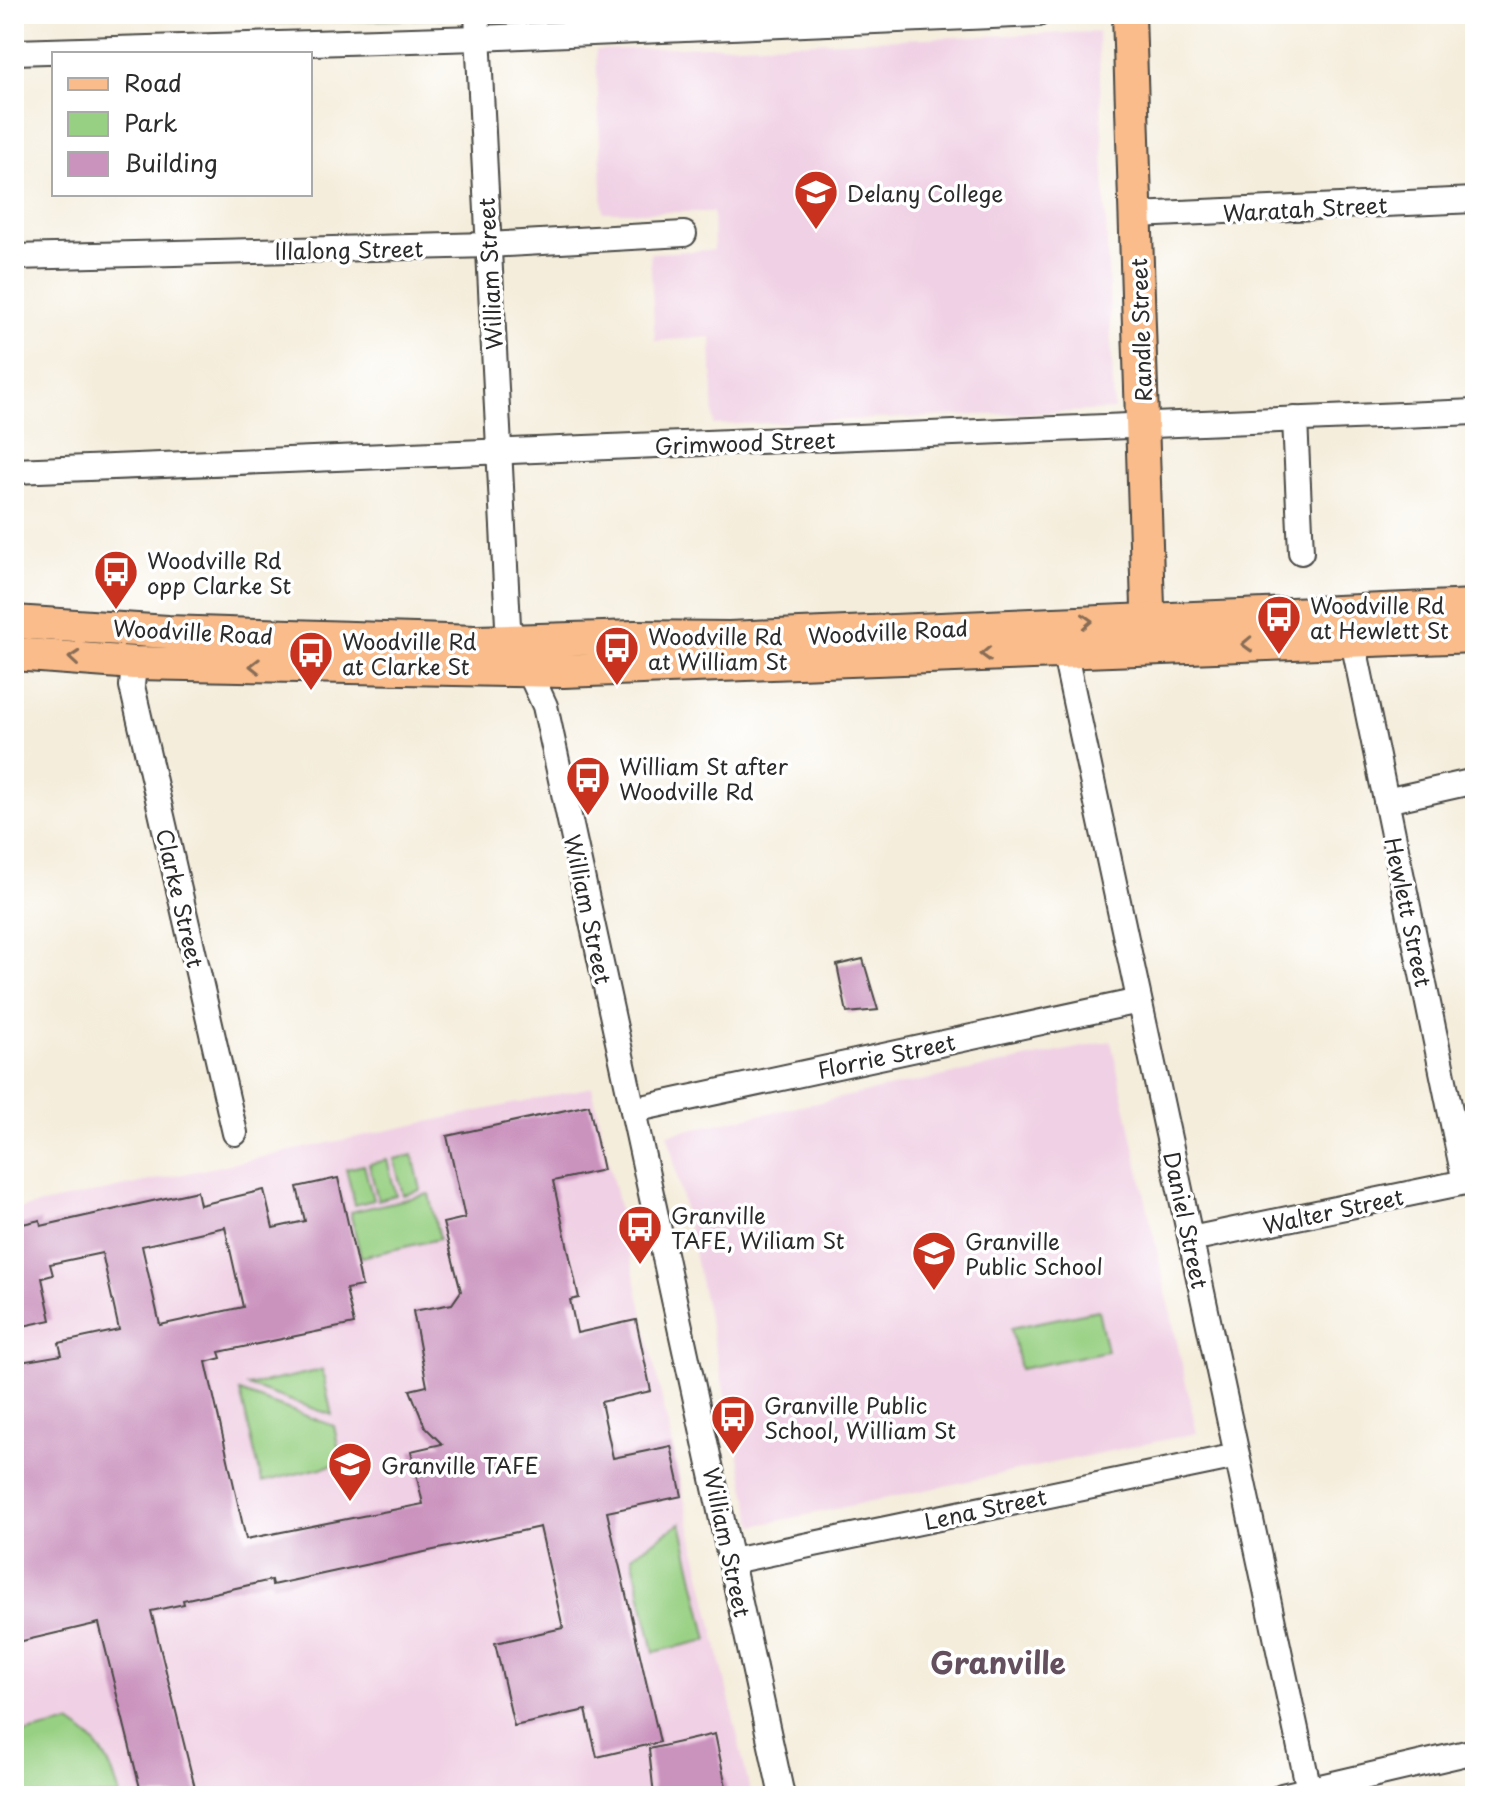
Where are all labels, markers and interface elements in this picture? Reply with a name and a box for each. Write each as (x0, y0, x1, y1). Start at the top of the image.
legend (52, 52, 312, 196)
text: Road (124, 64, 182, 100)
text: Park (124, 104, 178, 140)
text: Building (124, 144, 218, 180)
school or university icon: Delany College (792, 168, 840, 231)
place label: Delany College (847, 176, 1003, 209)
street label: Waratah Street (1222, 187, 1388, 229)
street label: William Street (469, 197, 509, 351)
street label: Illalong Street (274, 231, 424, 267)
street label: Randle Street (1121, 258, 1159, 402)
street label: Grimwood Street (654, 422, 836, 462)
place label: Woodville Rd opp Clarke St (147, 543, 291, 601)
bus stop icon: Woodville Rd opp Clarke St (92, 548, 140, 611)
place label: Woodville Rd at Hewlett St (1310, 588, 1449, 646)
bus stop icon: Woodville Rd at Hewlett St (1255, 593, 1303, 656)
street label: Woodville Road (112, 610, 274, 652)
street label: Woodville Road (807, 610, 969, 652)
one-way arrow (1081, 613, 1094, 630)
place label: Woodville Rd at William St (648, 619, 788, 677)
place label: Woodville Rd at Clarke St (342, 624, 477, 682)
bus stop icon: Woodville Rd at William St (593, 624, 641, 687)
bus stop icon: Woodville Rd at Clarke St (287, 629, 335, 692)
one-way arrow (1240, 635, 1253, 653)
one-way arrow (979, 645, 992, 662)
one-way arrow (67, 650, 80, 667)
one-way arrow (248, 657, 261, 675)
place label: William St after Woodville Rd (619, 749, 789, 807)
bus stop icon: William St after Woodville Rd (564, 754, 612, 817)
street label: Clarke Street (149, 825, 213, 971)
street label: William Street (557, 831, 621, 987)
street label: Hewlett Street (1377, 834, 1441, 990)
street label: Florrie Street (814, 1024, 958, 1086)
street label: Daniel Street (1156, 1148, 1218, 1292)
street label: Walter Street (1260, 1179, 1406, 1241)
place label: Granville TAFE, Wiliam St (671, 1198, 845, 1256)
bus stop icon: Granville TAFE, Wiliam St (616, 1203, 664, 1266)
place label: Granville Public School (965, 1224, 1103, 1282)
school or university icon: Granville Public School (910, 1229, 958, 1292)
place label: Granville Public School, William St (764, 1388, 956, 1446)
bus stop icon: Granville Public School, William St (709, 1393, 757, 1456)
school or university icon: Granville TAFE (326, 1440, 374, 1503)
place label: Granville TAFE (381, 1448, 539, 1481)
street label: William Street (696, 1464, 760, 1620)
street label: Lena Street (921, 1479, 1049, 1537)
district label: Granville (930, 1639, 1066, 1684)

